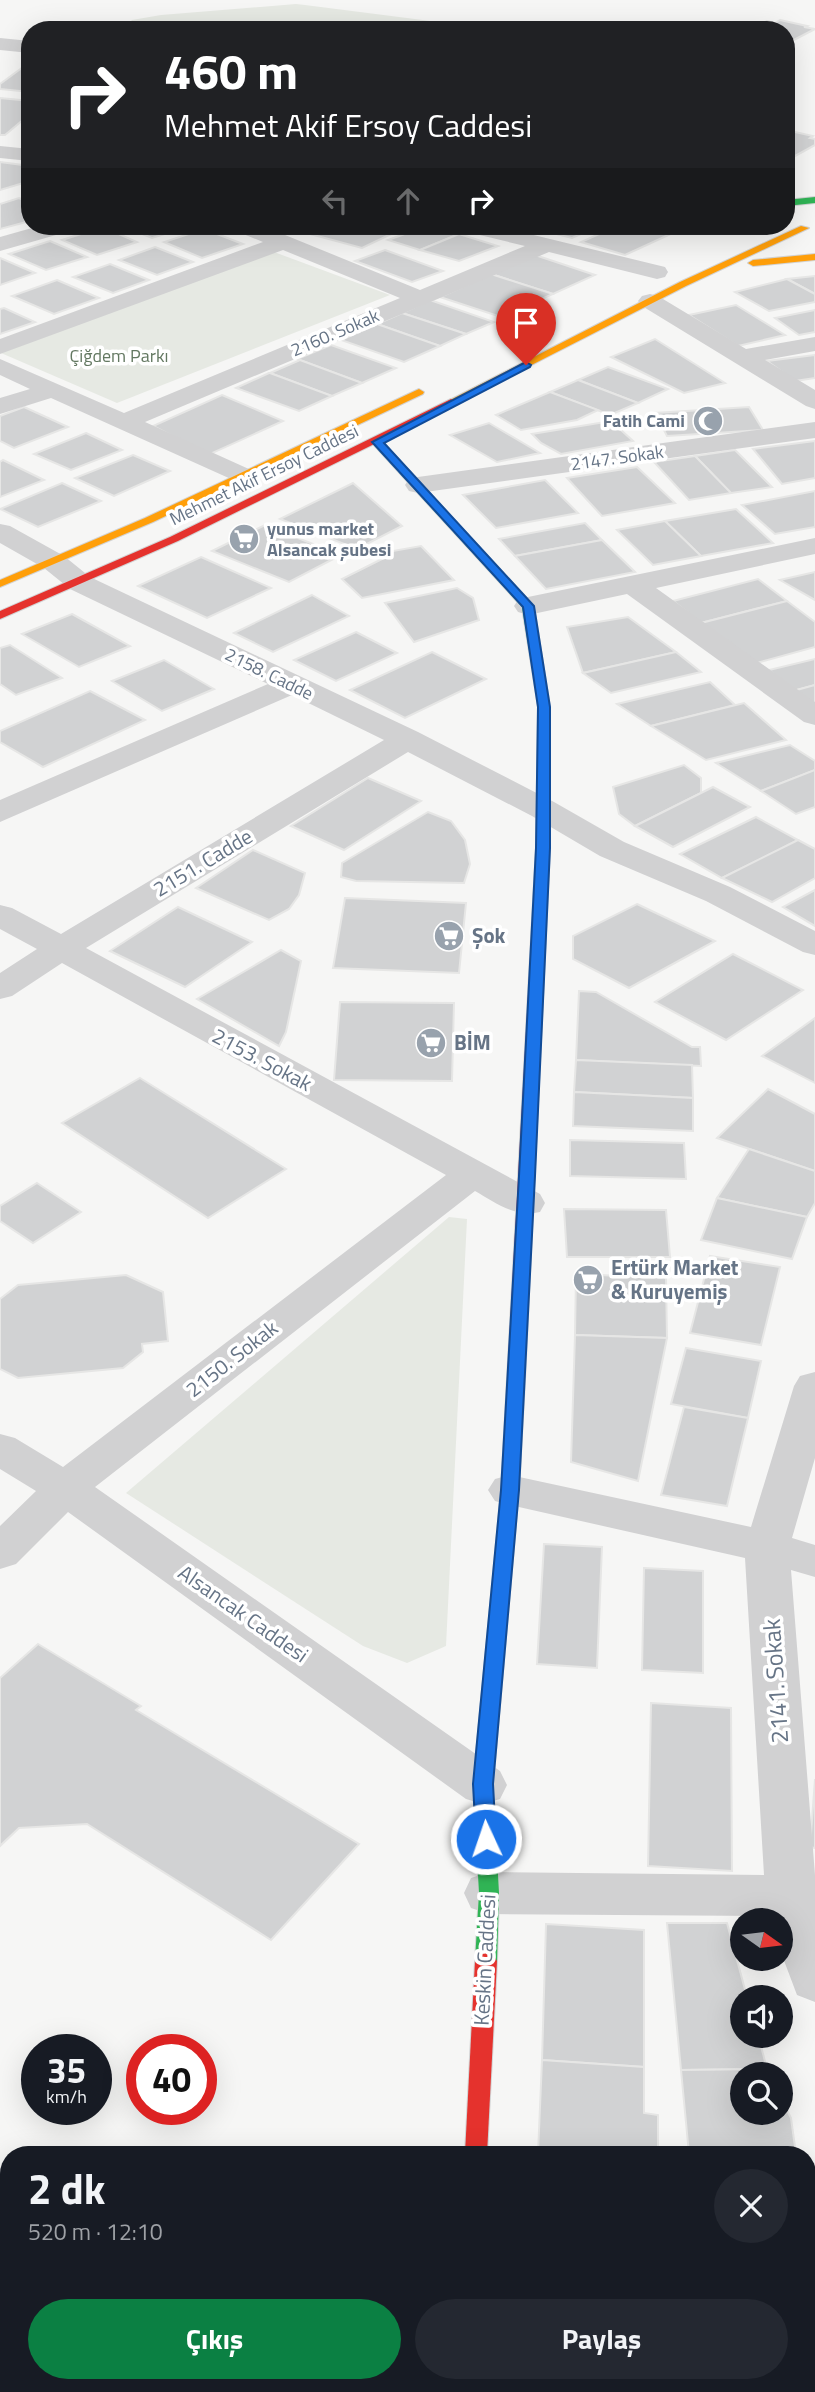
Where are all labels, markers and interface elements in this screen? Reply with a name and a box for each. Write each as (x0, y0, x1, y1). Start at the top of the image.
text: 460 m (164, 33, 298, 108)
icon: right (49, 49, 140, 140)
text: Mehmet Akif Ersoy Caddesi (164, 101, 532, 149)
icon: left (316, 182, 354, 220)
icon: ahead (389, 182, 427, 220)
icon: right (462, 182, 500, 220)
pin (496, 293, 556, 365)
street label: 2160. Sokak (286, 302, 384, 363)
icon: arrive (507, 304, 545, 342)
park label: Çiğdem Parkı (70, 342, 169, 369)
mosque icon: Fatih Cami (691, 404, 725, 438)
place label: Fatih Cami (603, 407, 685, 434)
street label: Mehmet Akif Ersoy Caddesi (165, 417, 363, 532)
street label: 2147. Sokak (569, 438, 666, 477)
place label: yunus market Alsancak şubesi (267, 515, 391, 563)
supermarket icon: yunus market Alsancak şubesi (227, 522, 261, 556)
street label: 2158. Cadde (221, 641, 318, 707)
street label: 2151. Cadde (147, 820, 258, 904)
supermarket icon: Şok (432, 919, 466, 953)
place label: Şok (472, 919, 506, 951)
street label: 2153. Sokak (207, 1019, 318, 1099)
supermarket icon: BİM (414, 1026, 448, 1060)
place label: BİM (454, 1026, 491, 1058)
place label: Ertürk Market & Kuruyemiş (611, 1251, 739, 1307)
supermarket icon: Ertürk Market & Kuruyemiş (571, 1263, 605, 1297)
street label: 2150. Sokak (178, 1312, 284, 1404)
street label: Alsancak Caddesi (172, 1556, 315, 1670)
street label: 2141. Sokak (753, 1617, 797, 1745)
position arrow (449, 1802, 523, 1876)
street label: Keskin Caddesi (465, 1893, 503, 2027)
north arrow (730, 1908, 793, 1970)
map controls (730, 1908, 793, 2125)
button: sound (730, 1985, 793, 2048)
speed limit sign: 40 (126, 2034, 217, 2125)
text: 35 (47, 2043, 86, 2097)
button: search (730, 2062, 793, 2125)
text: km/h (46, 2083, 87, 2110)
text: 2 dk (28, 2156, 105, 2220)
button: close (714, 2169, 788, 2243)
text: 520 m · 12:10 (28, 2214, 163, 2249)
button: Çıkış (28, 2299, 401, 2379)
button: Paylaş (415, 2299, 788, 2379)

